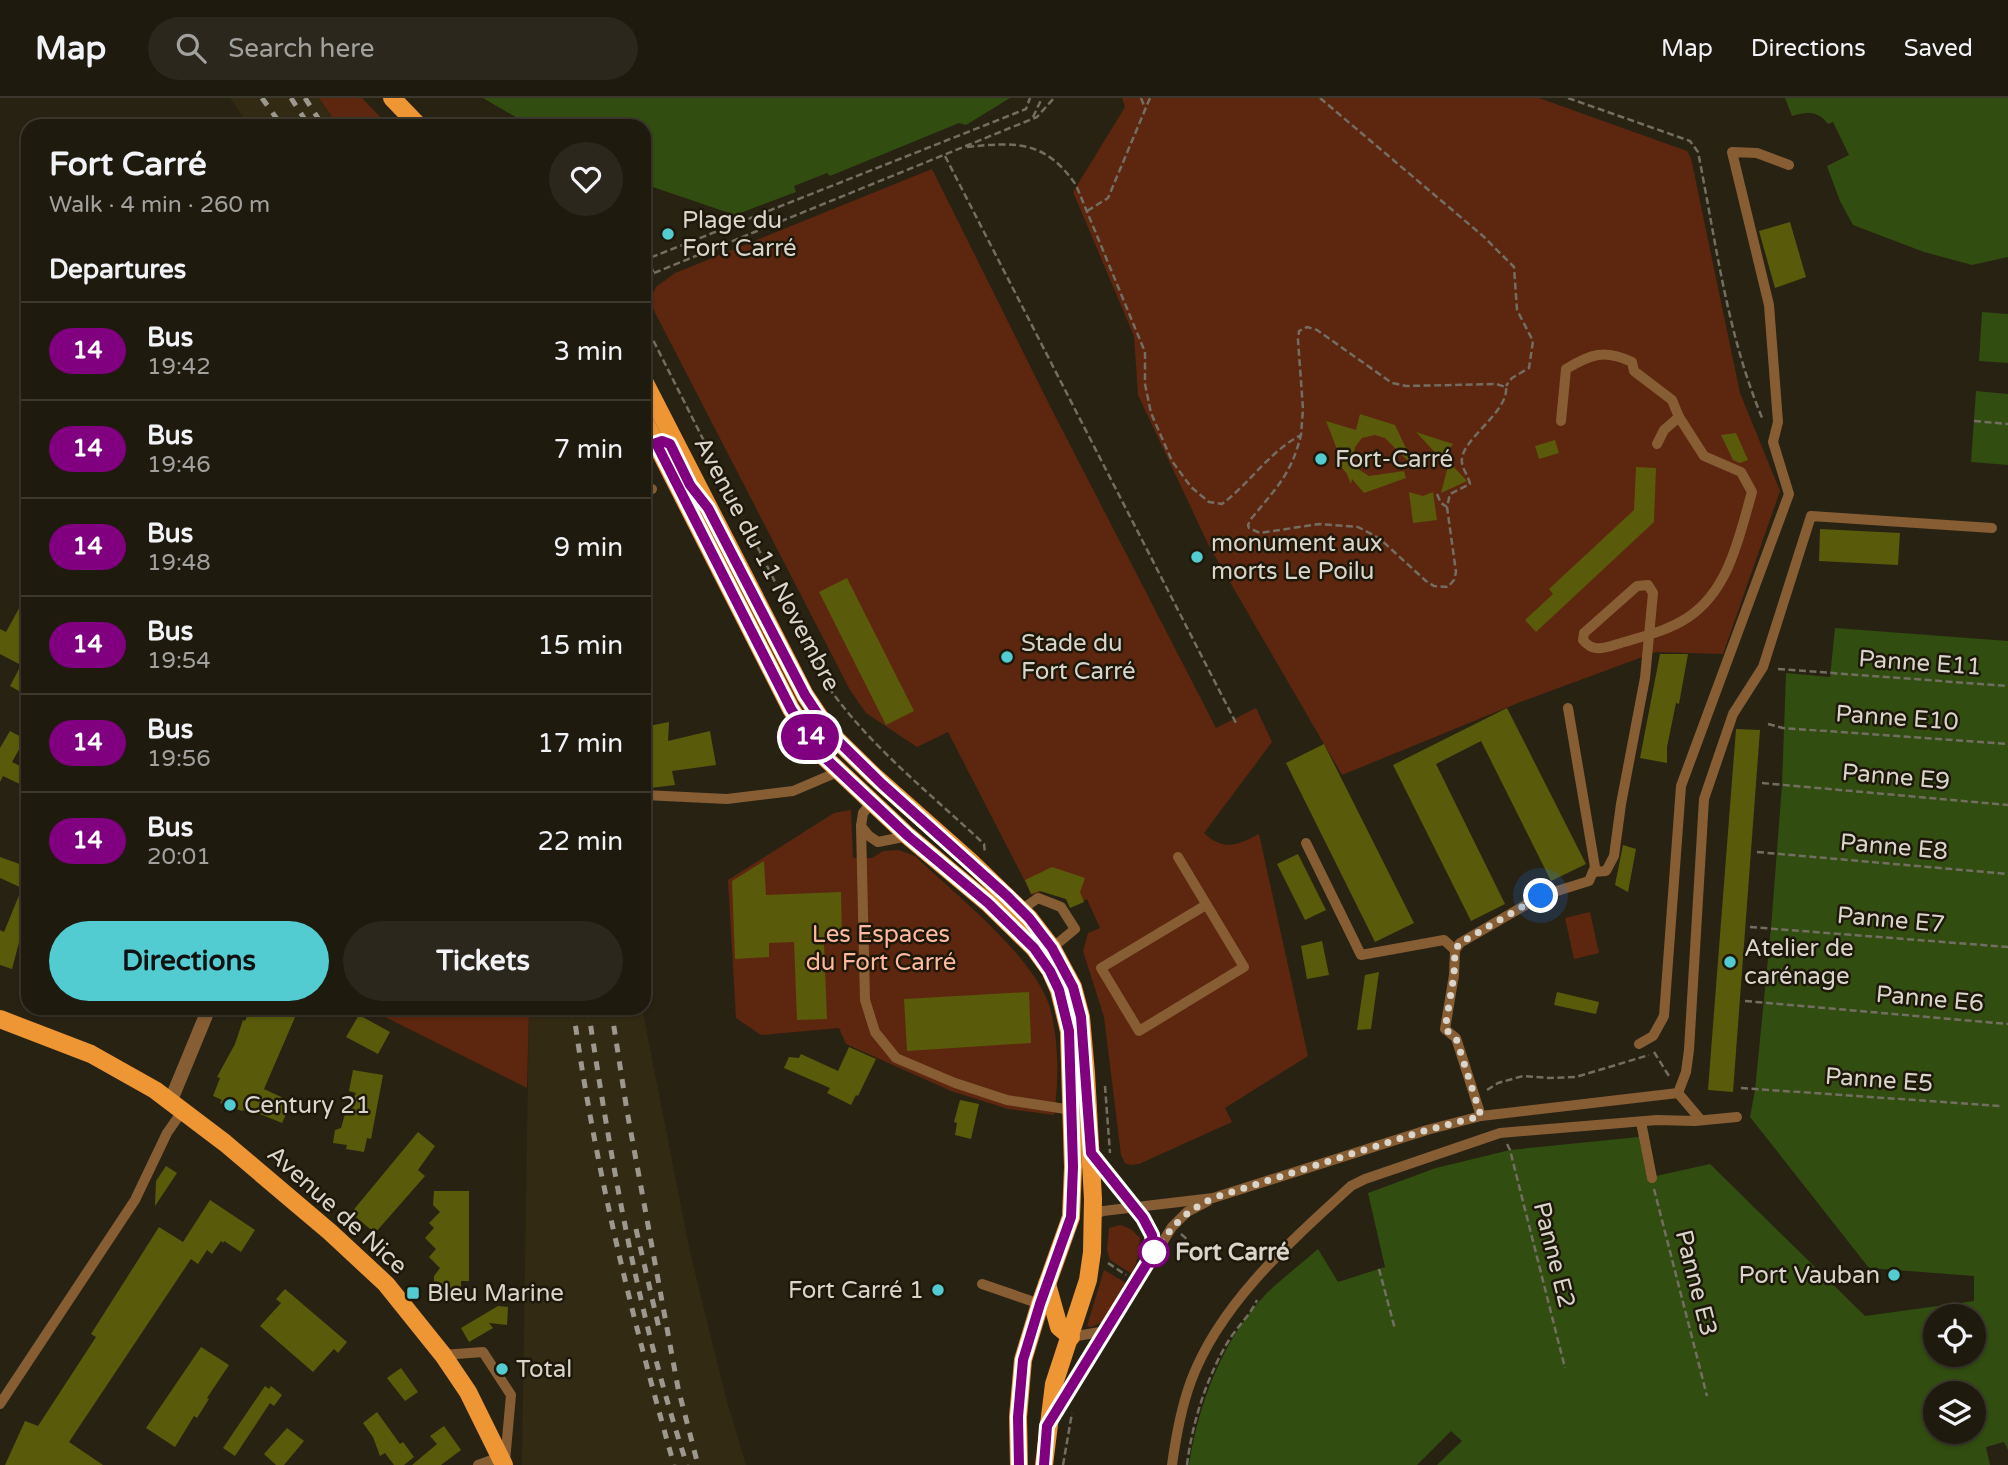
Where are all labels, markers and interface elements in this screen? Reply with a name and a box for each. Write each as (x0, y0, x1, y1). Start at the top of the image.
search box (148, 17, 638, 80)
text: Map (35, 29, 106, 68)
icon: search (172, 29, 210, 67)
text: Search here (228, 33, 374, 64)
text: Map (1661, 34, 1713, 63)
text: Directions (1751, 34, 1866, 63)
text: Saved (1904, 34, 1973, 63)
button: heart (549, 142, 623, 216)
text: Fort Carré (49, 145, 207, 184)
text: Walk · 4 min · 260 m (49, 191, 270, 219)
place label: Plage du Fort Carré (682, 206, 797, 263)
marker: Plage du Fort Carré (660, 226, 676, 242)
text: Departures (49, 254, 186, 285)
text: Bus (147, 322, 193, 353)
text: 14 (72, 336, 103, 365)
text: 3 min (554, 336, 623, 367)
text: 19:42 (147, 353, 211, 381)
text: Bus (147, 420, 193, 451)
street label: Avenue du 11 Novembre (688, 432, 846, 696)
text: 14 (72, 434, 103, 463)
text: 7 min (554, 434, 623, 465)
place label: Fort-Carré (1335, 445, 1453, 474)
text: 19:46 (147, 451, 211, 479)
marker: Fort-Carré (1313, 451, 1329, 467)
text: Bus (147, 518, 193, 549)
place label: monument aux morts Le Poilu (1211, 529, 1383, 586)
text: 14 (72, 532, 103, 561)
text: 9 min (554, 532, 623, 563)
text: 19:48 (147, 549, 211, 577)
marker: monument aux morts Le Poilu (1189, 549, 1205, 565)
text: Bus (147, 616, 193, 647)
place label: Stade du Fort Carré (1021, 629, 1136, 686)
text: 14 (72, 630, 103, 659)
text: 15 min (537, 630, 623, 661)
street label: Panne E11 (1857, 644, 1983, 682)
text: 19:54 (147, 647, 211, 675)
marker: Stade du Fort Carré (999, 649, 1015, 665)
street label: Panne E10 (1834, 699, 1960, 737)
text: Bus (147, 714, 193, 745)
line badge: 14 (778, 714, 842, 760)
text: 14 (795, 722, 825, 751)
text: 14 (72, 728, 103, 757)
text: 17 min (537, 728, 623, 759)
text: 19:56 (147, 745, 211, 773)
street label: Panne E9 (1841, 758, 1951, 796)
text: Bus (147, 812, 193, 843)
text: 14 (72, 826, 103, 855)
text: 22 min (537, 826, 623, 857)
street label: Panne E8 (1839, 828, 1949, 866)
text: 20:01 (147, 843, 211, 871)
your location (1523, 878, 1558, 913)
street label: Panne E7 (1836, 901, 1946, 939)
park label: Les Espaces du Fort Carré (806, 920, 956, 977)
button: Directions (49, 921, 329, 1001)
button: Tickets (343, 921, 623, 1001)
place label: Atelier de carénage (1744, 934, 1854, 991)
marker: Atelier de carénage (1722, 954, 1738, 970)
street label: Panne E6 (1875, 980, 1985, 1018)
street label: Panne E5 (1824, 1062, 1934, 1098)
place label: Century 21 (244, 1091, 370, 1120)
marker: Century 21 (222, 1097, 238, 1113)
street label: Avenue de Nice (261, 1140, 413, 1280)
street label: Panne E2 (1527, 1199, 1581, 1311)
street label: Panne E3 (1669, 1227, 1723, 1339)
marker: Fort Carré (1139, 1237, 1169, 1267)
place label: Fort Carré (1175, 1238, 1290, 1267)
place label: Port Vauban (1738, 1261, 1880, 1290)
marker: Port Vauban (1886, 1267, 1902, 1283)
place label: Fort Carré 1 (788, 1276, 924, 1305)
place label: Bleu Marine (427, 1279, 564, 1308)
marker: Fort Carré 1 (930, 1282, 946, 1298)
marker: Bleu Marine (405, 1285, 421, 1301)
map controls (1923, 1304, 1986, 1444)
button: locate (1923, 1304, 1986, 1367)
place label: Total (516, 1355, 572, 1384)
marker: Total (494, 1361, 510, 1377)
button: layers (1923, 1381, 1986, 1444)

